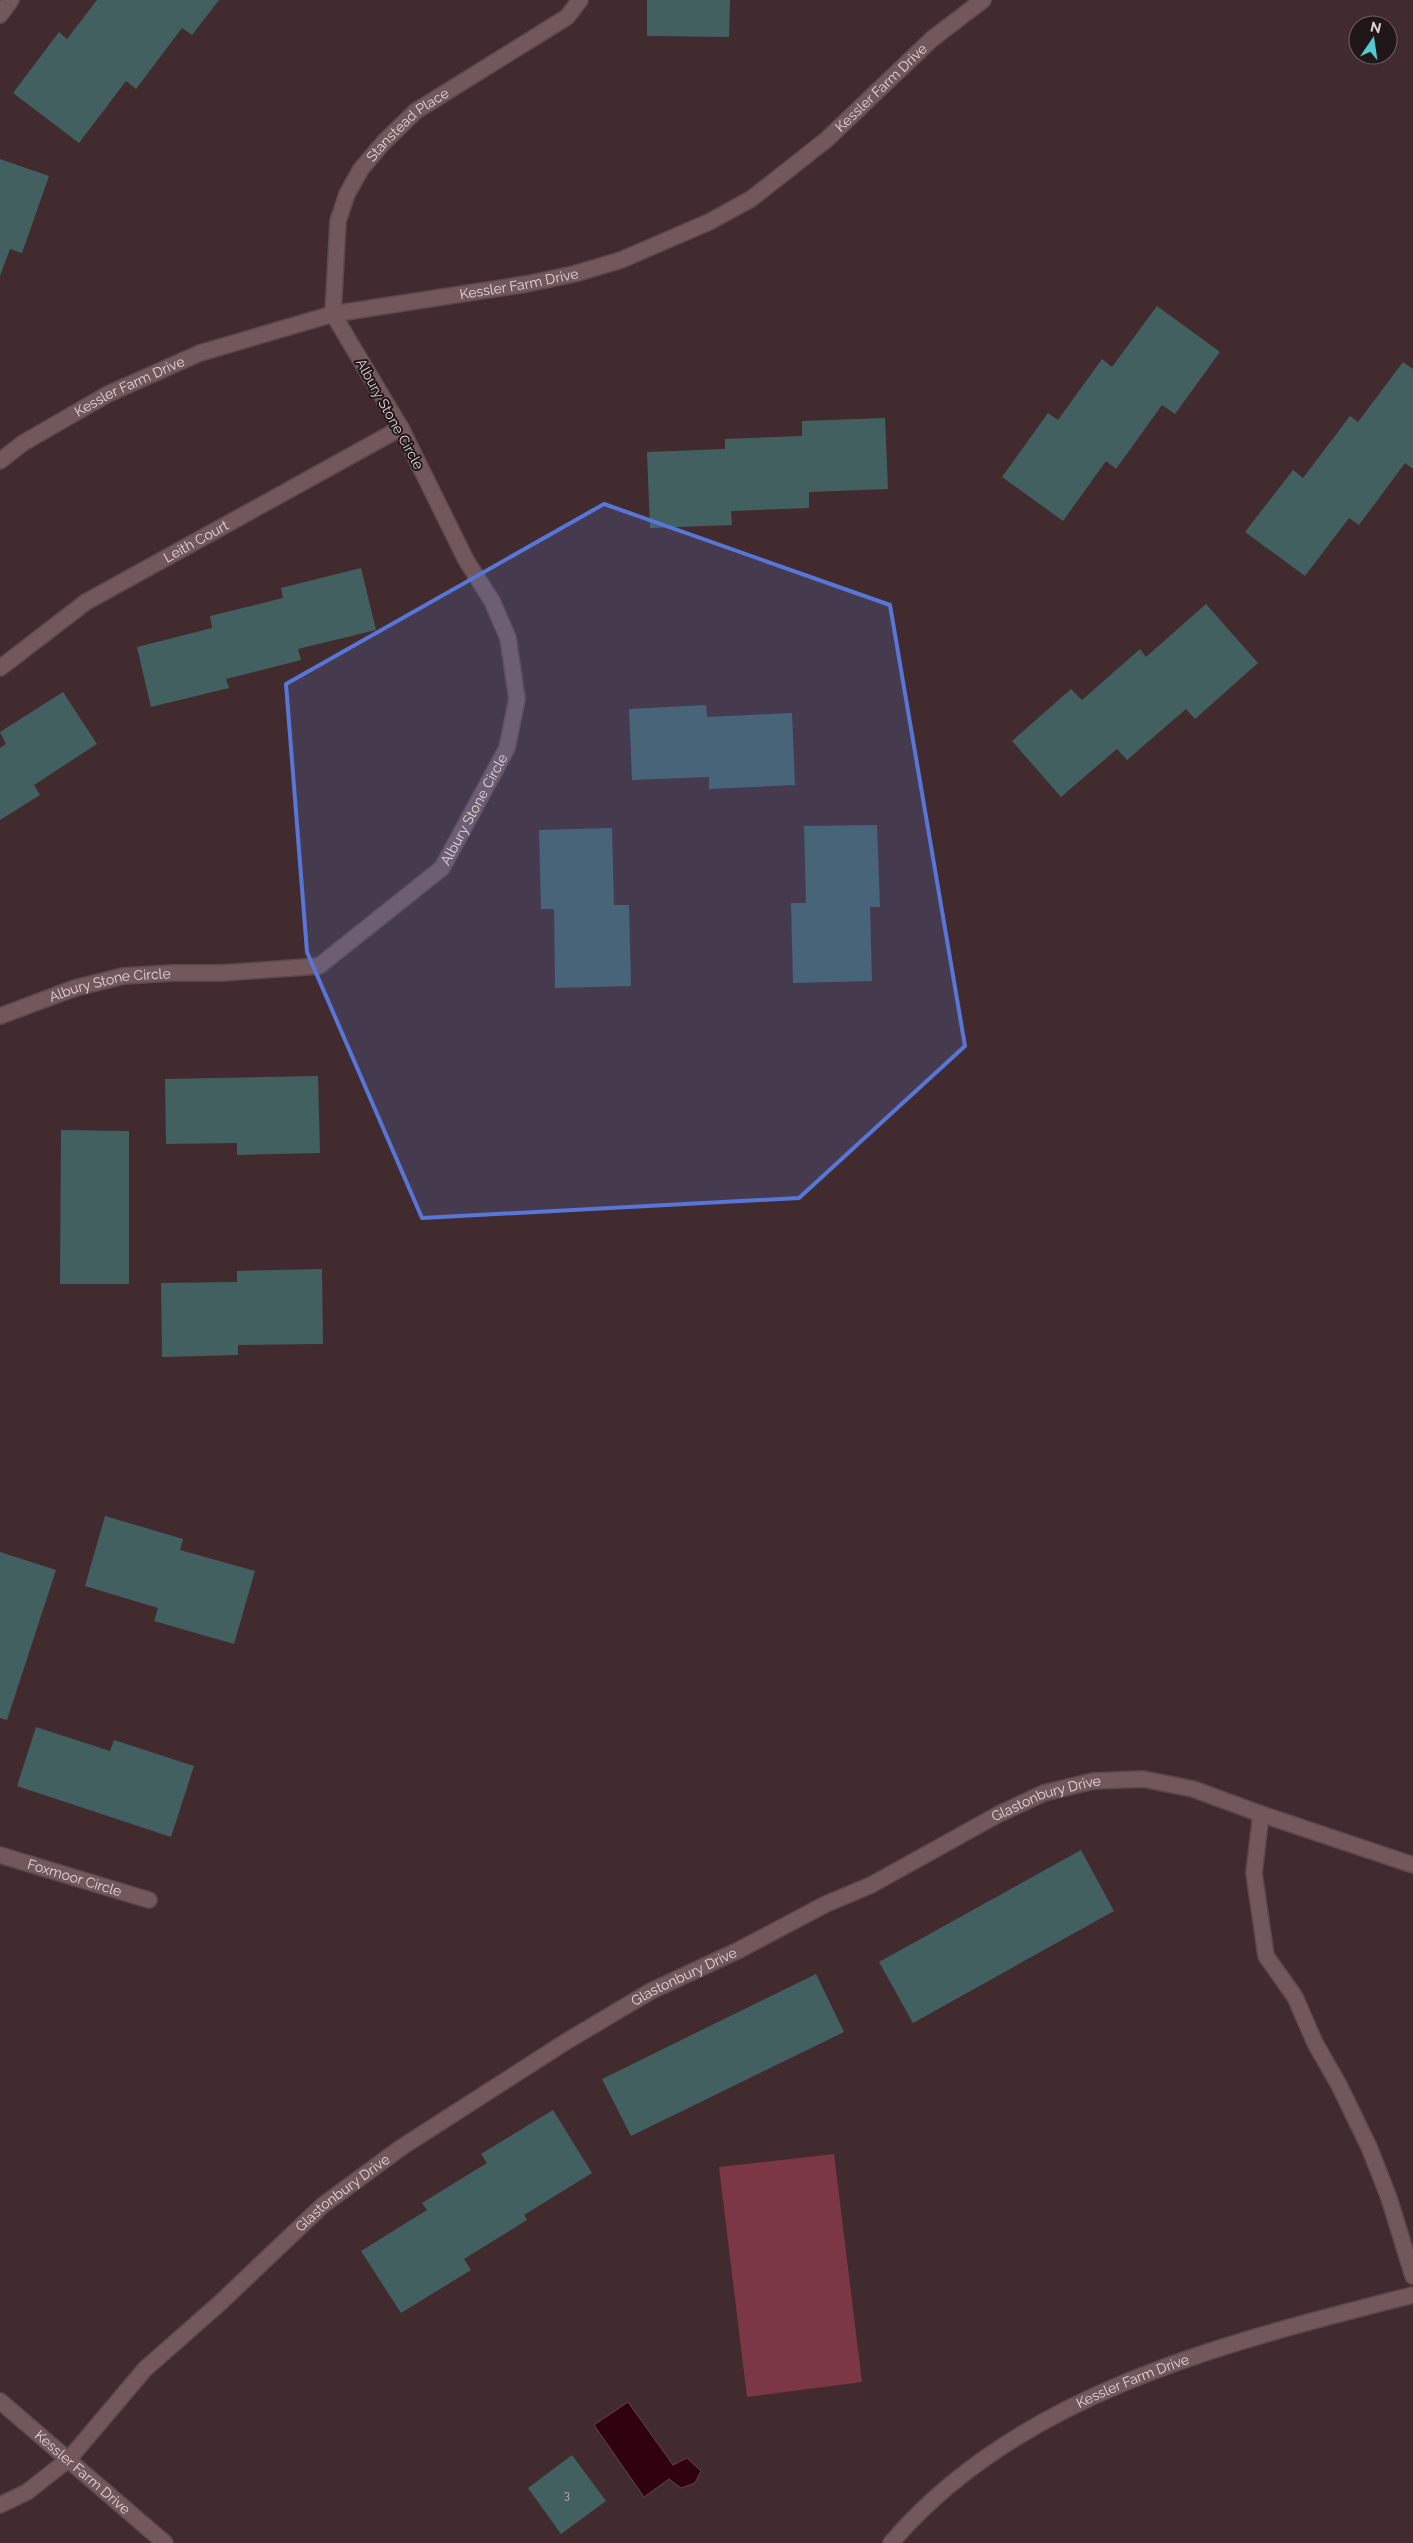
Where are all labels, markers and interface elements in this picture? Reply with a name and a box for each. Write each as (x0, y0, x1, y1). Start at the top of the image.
north arrow (1348, 15, 1398, 65)
text: N (1369, 18, 1383, 36)
street label: Kessler Farm Drive (832, 40, 930, 135)
street label: Stanstead Place (363, 85, 452, 165)
street label: Kessler Farm Drive (458, 265, 580, 302)
street label: Kessler Farm Drive (72, 353, 187, 420)
street label: Albury Stone Circle (353, 356, 427, 472)
street label: Leith Court (161, 517, 231, 566)
street label: Albury Stone Circle (437, 751, 510, 868)
street label: Albury Stone Circle (47, 965, 171, 1005)
street label: Glastonbury Drive (988, 1773, 1101, 1825)
street label: Foxmoor Circle (26, 1856, 124, 1899)
street label: Glastonbury Drive (628, 1944, 739, 2009)
street label: Glastonbury Drive (292, 2151, 393, 2235)
street label: Kessler Farm Drive (1074, 2351, 1191, 2411)
street label: Kessler Farm Drive (32, 2427, 133, 2517)
house number: 3 (564, 2489, 570, 2502)

